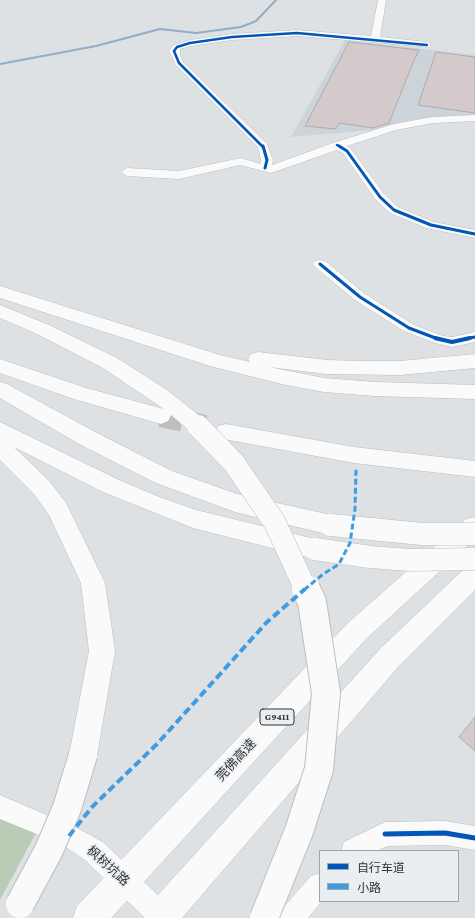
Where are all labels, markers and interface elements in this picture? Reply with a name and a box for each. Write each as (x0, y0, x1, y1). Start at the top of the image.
road number: G9411 (260, 709, 294, 725)
street label: 莞佛高速 (213, 736, 259, 784)
street label: 枫树坑路 (83, 843, 133, 889)
legend (319, 850, 459, 902)
text: 自行车道 (357, 861, 405, 875)
text: 小路 (357, 881, 381, 895)

